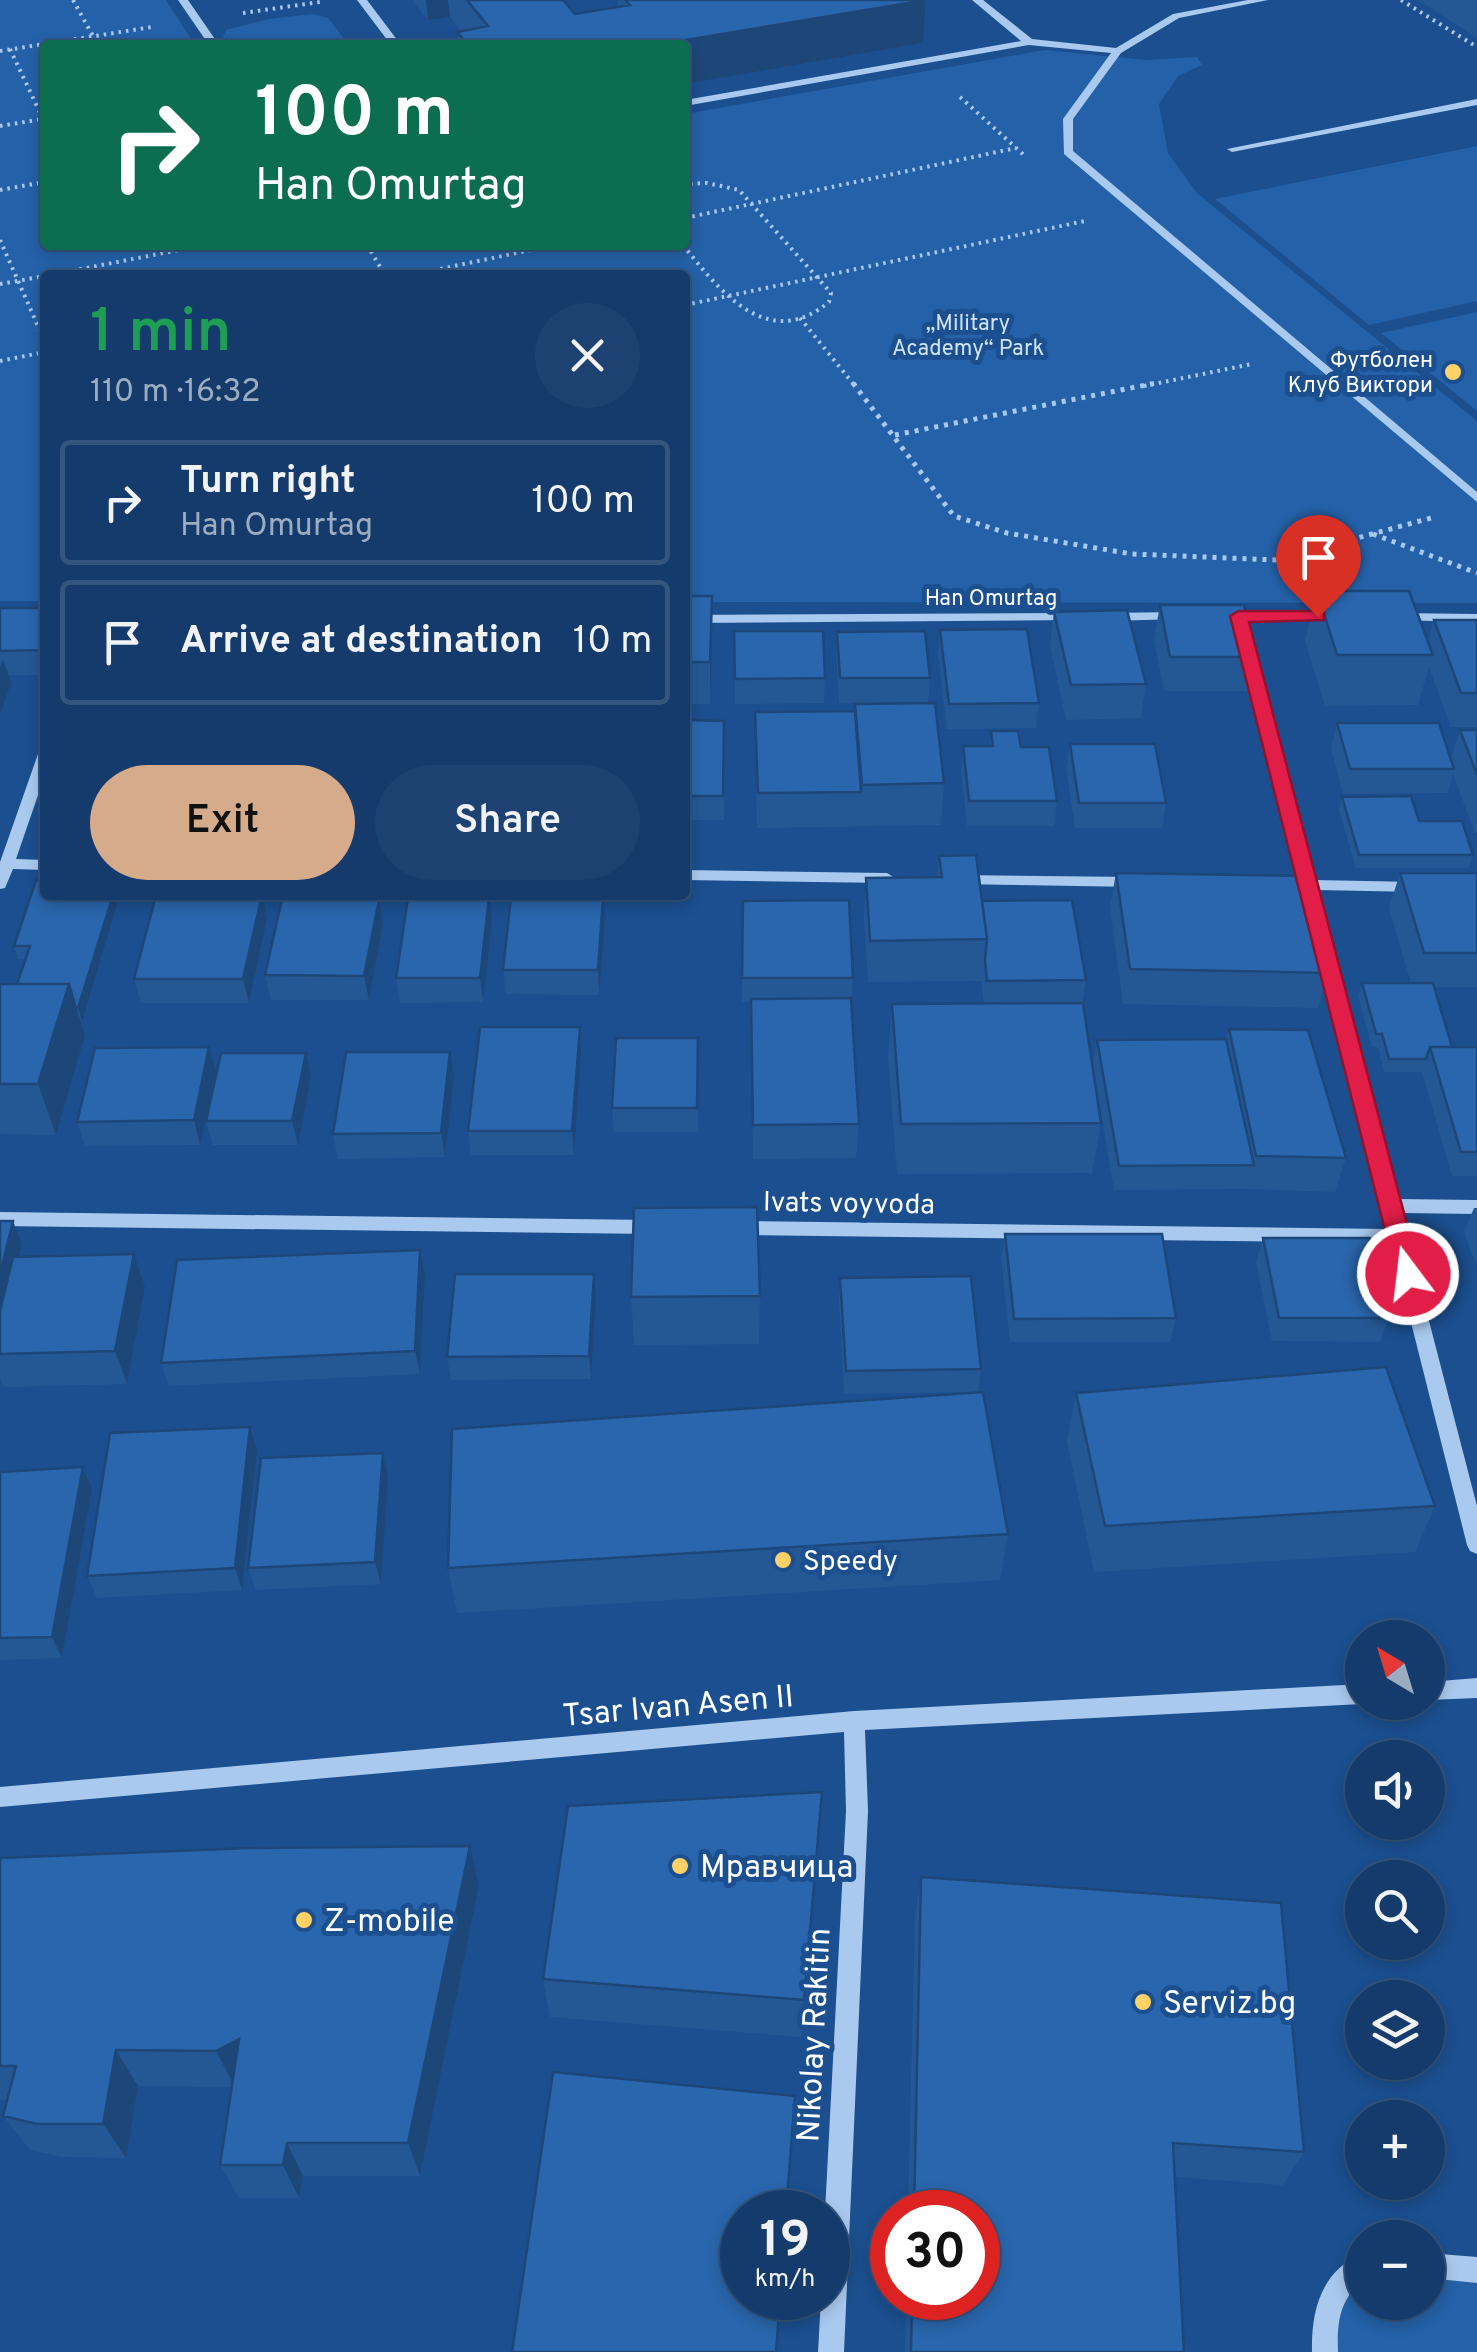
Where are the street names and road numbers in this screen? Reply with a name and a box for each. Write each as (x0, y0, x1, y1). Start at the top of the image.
street label: Han Omurtag (925, 586, 1057, 613)
street label: Ivats voyvoda (763, 1186, 935, 1224)
street label: Tsar Ivan Asen II (561, 1678, 796, 1738)
street label: Nikolay Rakitin (790, 1927, 842, 2143)

